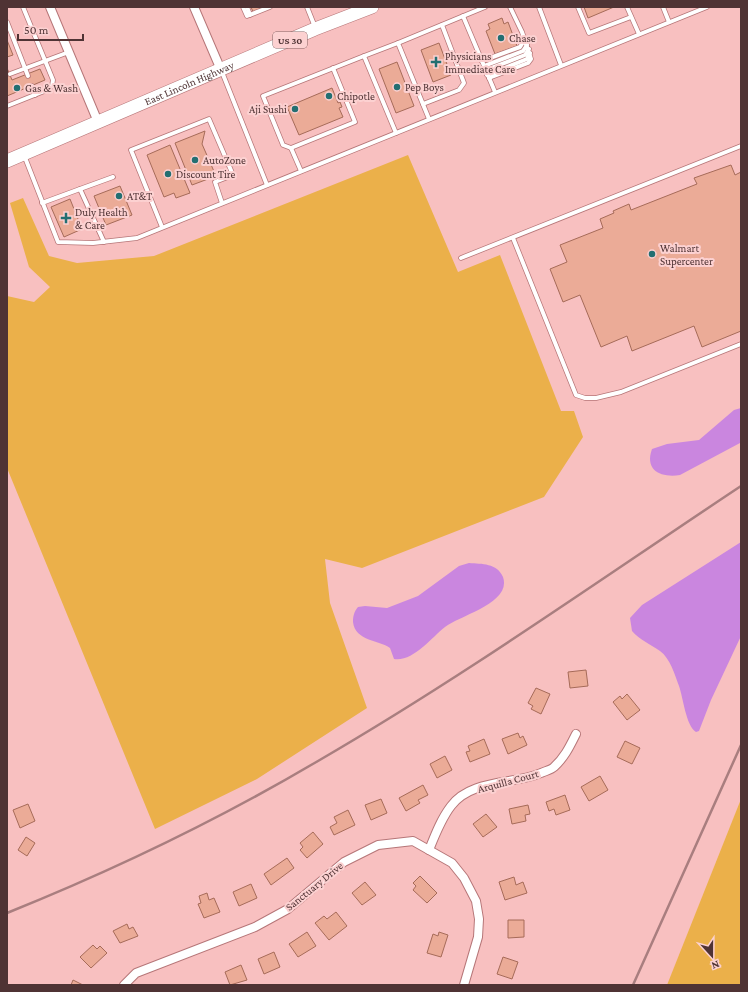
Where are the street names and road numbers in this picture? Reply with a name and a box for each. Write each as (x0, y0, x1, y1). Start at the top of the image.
road number: US 30 (273, 32, 307, 48)
street label: East Lincoln Highway (143, 58, 237, 107)
street label: Arquilla Court (476, 767, 540, 796)
street label: Sanctuary Drive (283, 859, 346, 914)

